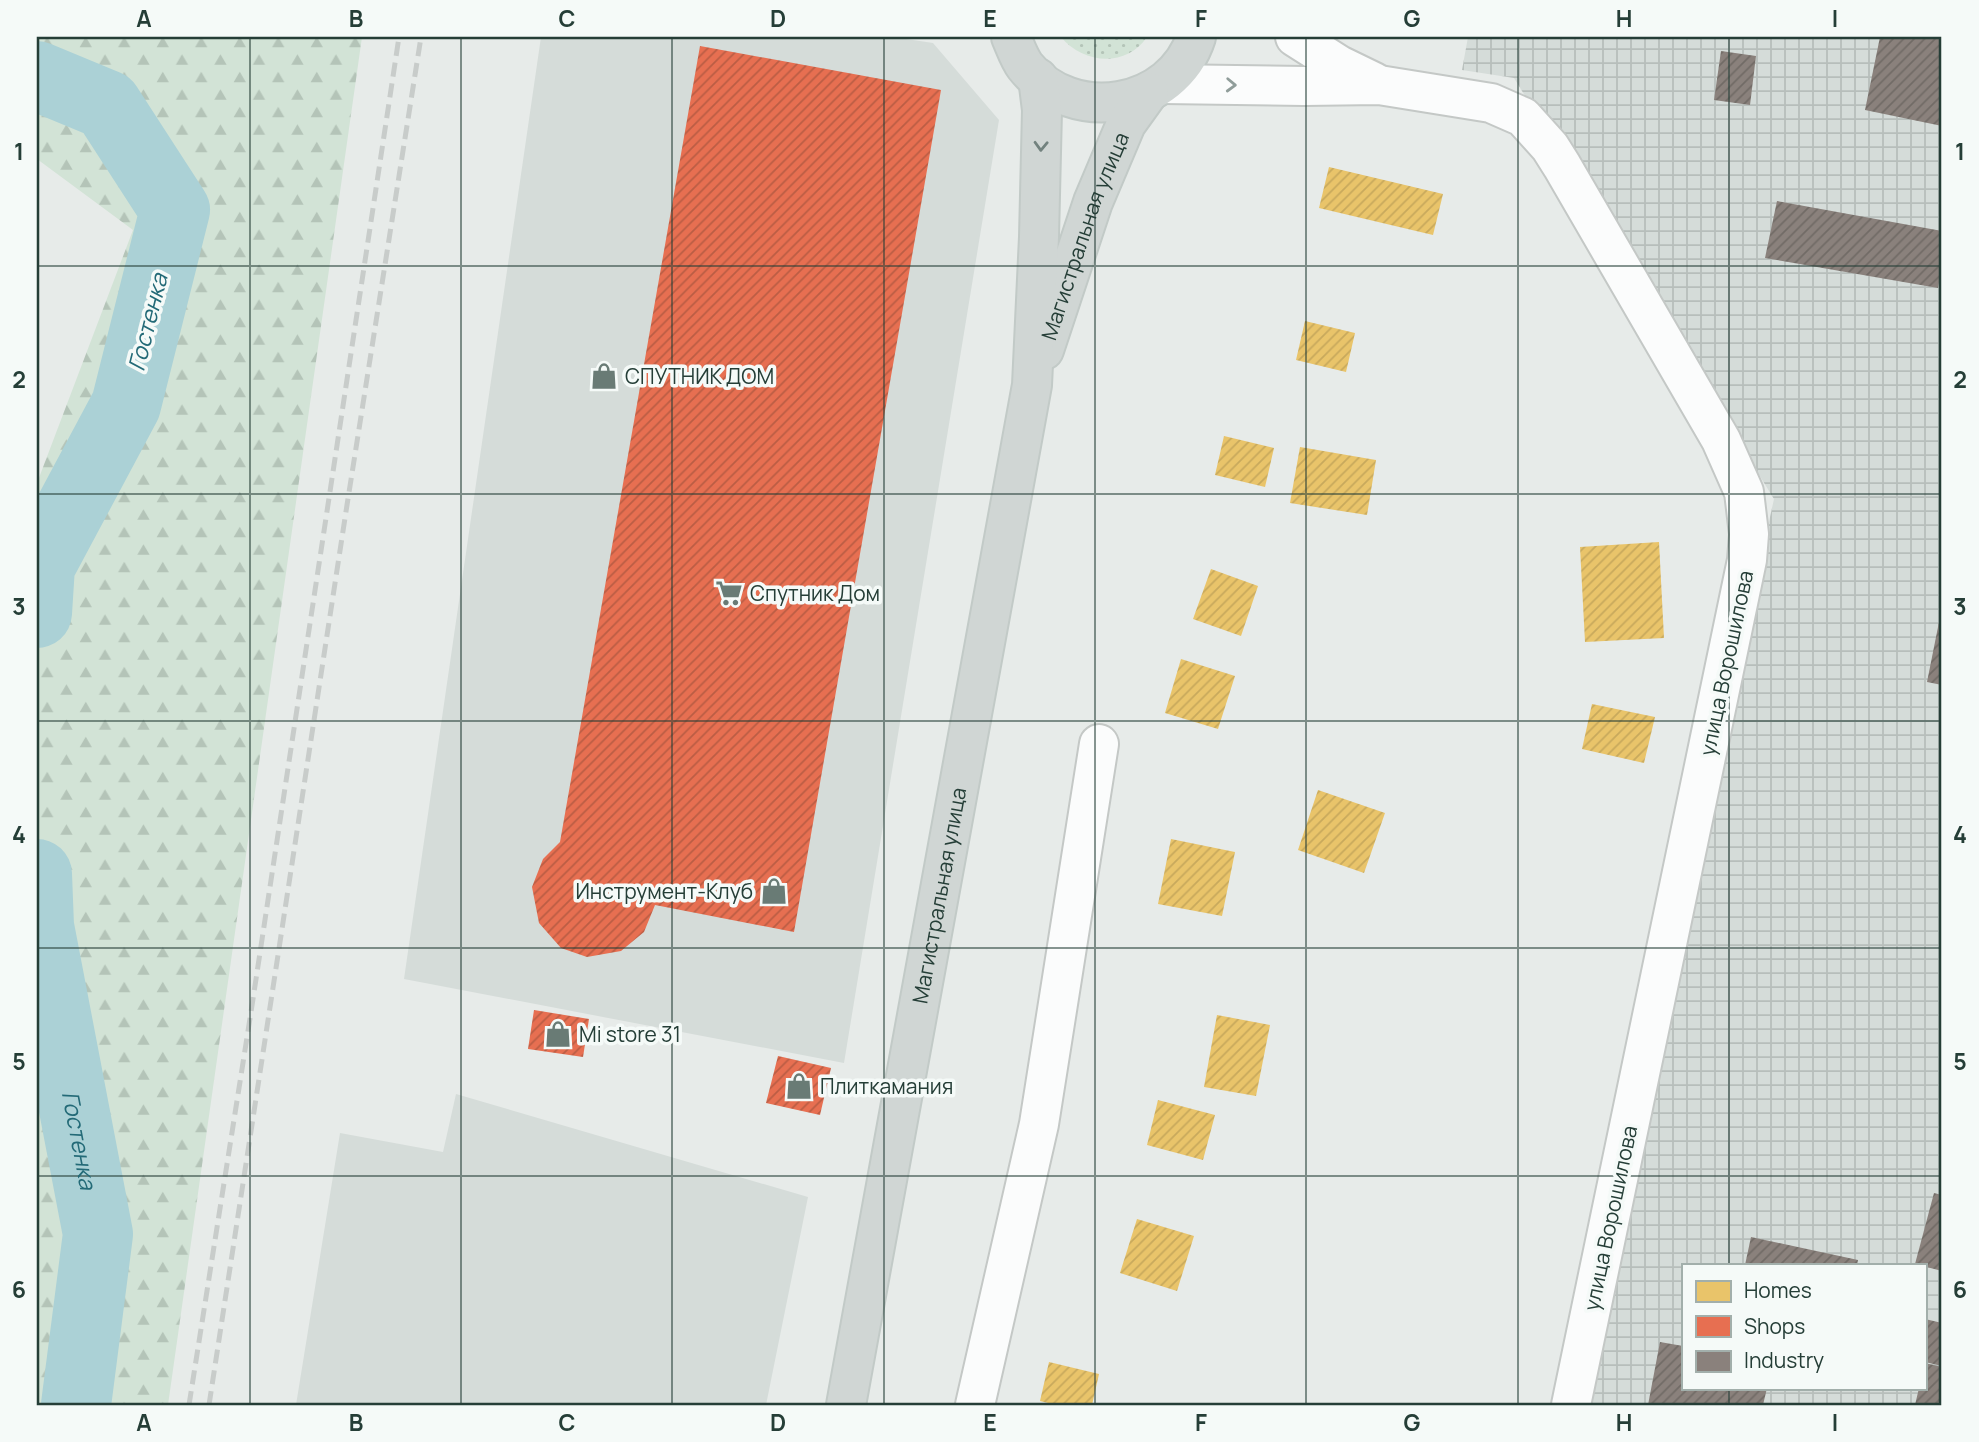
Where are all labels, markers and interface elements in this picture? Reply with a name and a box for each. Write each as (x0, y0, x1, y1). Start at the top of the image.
text: A (136, 2, 152, 34)
text: B (349, 2, 363, 34)
text: C (559, 2, 576, 34)
text: D (770, 2, 786, 34)
text: E (983, 2, 997, 34)
text: F (1195, 2, 1207, 34)
text: G (1404, 2, 1421, 34)
text: H (1616, 2, 1632, 34)
text: I (1832, 2, 1838, 34)
one-way arrow (1226, 77, 1237, 92)
street label: Магистральная улица (1034, 128, 1135, 344)
text: 1 (14, 135, 24, 167)
text: 1 (1955, 135, 1965, 167)
one-way arrow (1033, 141, 1048, 152)
water label: Гостенка (119, 269, 175, 374)
shop icon: СПУТНИК ДОМ (589, 361, 619, 391)
place label: СПУТНИК ДОМ (625, 362, 774, 390)
text: 2 (12, 363, 26, 395)
text: 2 (1953, 363, 1967, 395)
street label: улица Ворошилова (1693, 568, 1759, 758)
supermarket icon: Спутник Дом (714, 578, 744, 608)
place label: Спутник Дом (750, 579, 880, 607)
text: 3 (12, 590, 26, 622)
text: 3 (1953, 590, 1967, 622)
street label: Магистральная улица (905, 785, 972, 1006)
text: 4 (12, 818, 26, 850)
text: 4 (1953, 818, 1967, 850)
shop icon: Инструмент-Клуб (759, 876, 789, 906)
place label: Инструмент-Клуб (575, 877, 753, 905)
shop icon: Mi store 31 (543, 1019, 573, 1049)
place label: Mi store 31 (579, 1020, 681, 1048)
text: 5 (12, 1045, 26, 1077)
text: 5 (1953, 1045, 1967, 1077)
shop icon: Плиткамания (784, 1071, 814, 1101)
place label: Плиткамания (820, 1072, 953, 1100)
water label: Гостенка (55, 1088, 105, 1193)
street label: улица Ворошилова (1577, 1123, 1643, 1313)
legend (1682, 1264, 1926, 1390)
text: 6 (12, 1273, 26, 1305)
text: 6 (1953, 1273, 1967, 1305)
text: Homes (1744, 1276, 1812, 1304)
text: Shops (1744, 1312, 1805, 1340)
text: Industry (1744, 1346, 1824, 1374)
text: A (136, 1406, 152, 1438)
text: B (349, 1406, 363, 1438)
text: C (559, 1406, 576, 1438)
text: D (770, 1406, 786, 1438)
text: E (983, 1406, 997, 1438)
text: F (1195, 1406, 1207, 1438)
text: G (1404, 1406, 1421, 1438)
text: H (1616, 1406, 1632, 1438)
text: I (1832, 1406, 1838, 1438)

